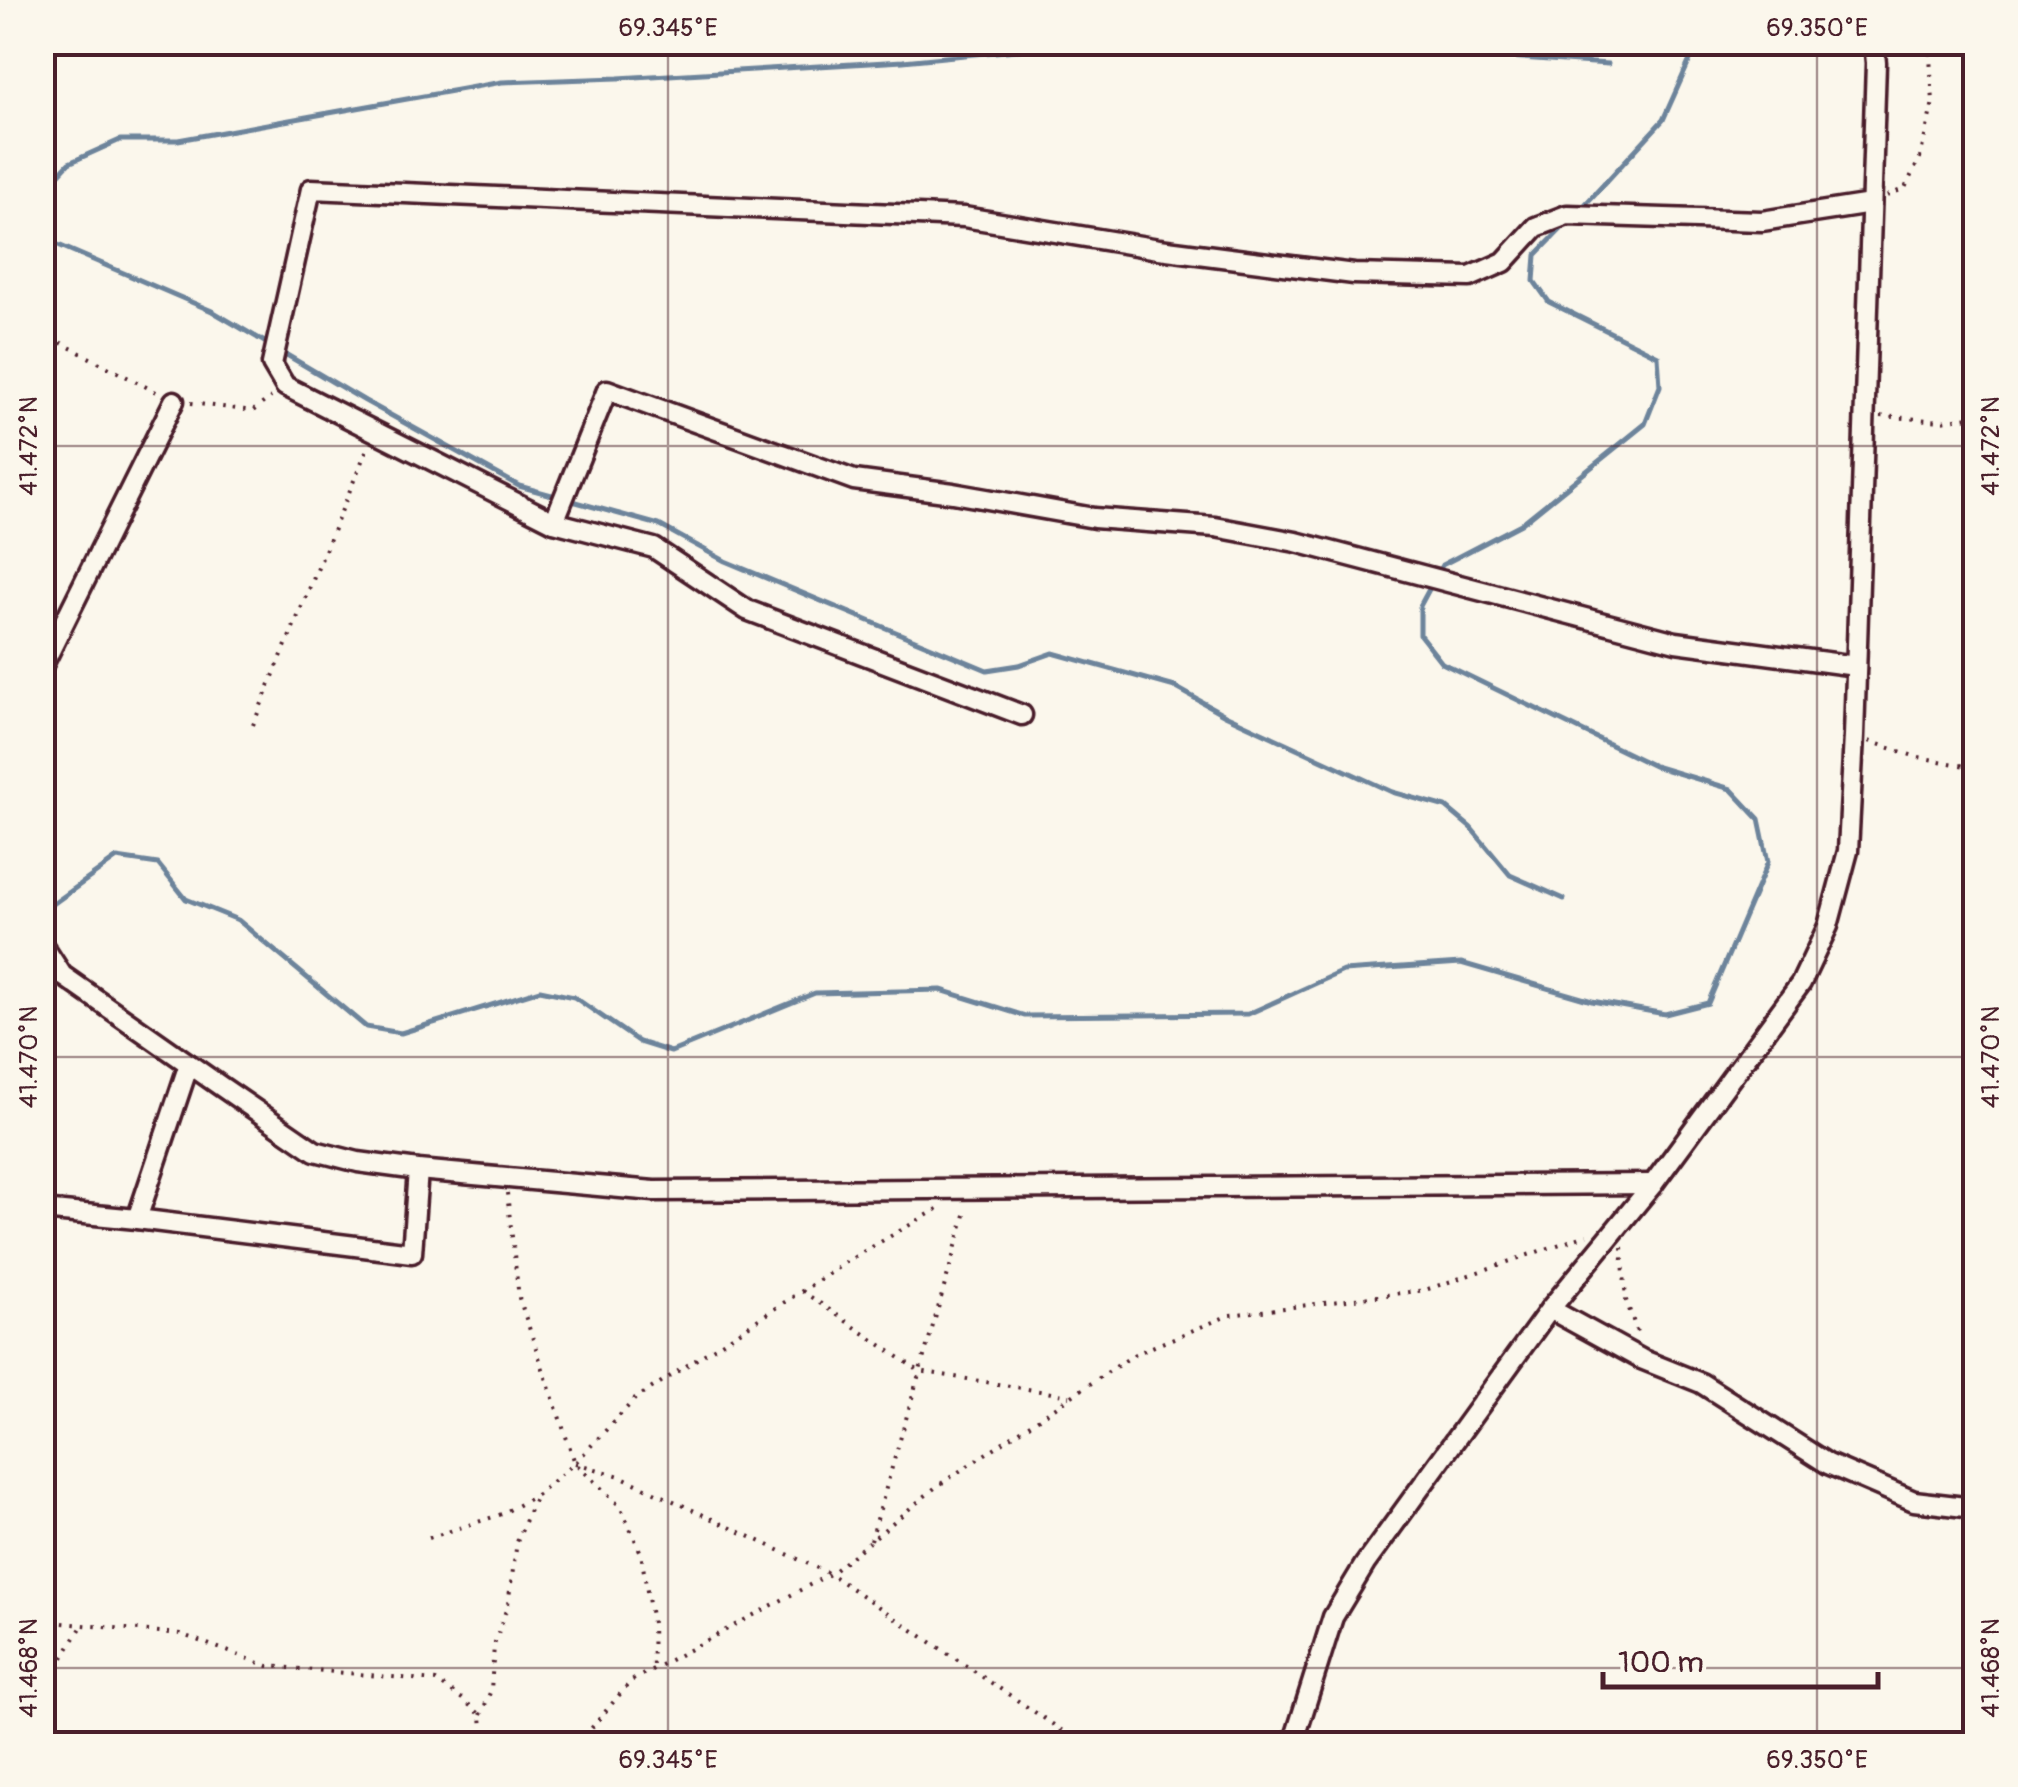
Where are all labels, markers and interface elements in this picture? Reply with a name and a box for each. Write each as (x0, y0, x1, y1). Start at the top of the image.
text: 69.345°E (619, 13, 717, 44)
text: 69.350°E (1766, 13, 1868, 44)
text: 41.472°N (14, 396, 45, 496)
text: 41.472°N (1976, 396, 2007, 496)
text: 41.470°N (14, 1006, 45, 1108)
text: 41.470°N (1976, 1006, 2007, 1108)
text: 41.468°N (14, 1618, 45, 1718)
text: 41.468°N (1976, 1618, 2007, 1718)
scale bar (1603, 1627, 1878, 1689)
text: 100 m (1618, 1644, 1704, 1681)
text: 69.345°E (619, 1745, 717, 1776)
text: 69.350°E (1766, 1745, 1868, 1776)

